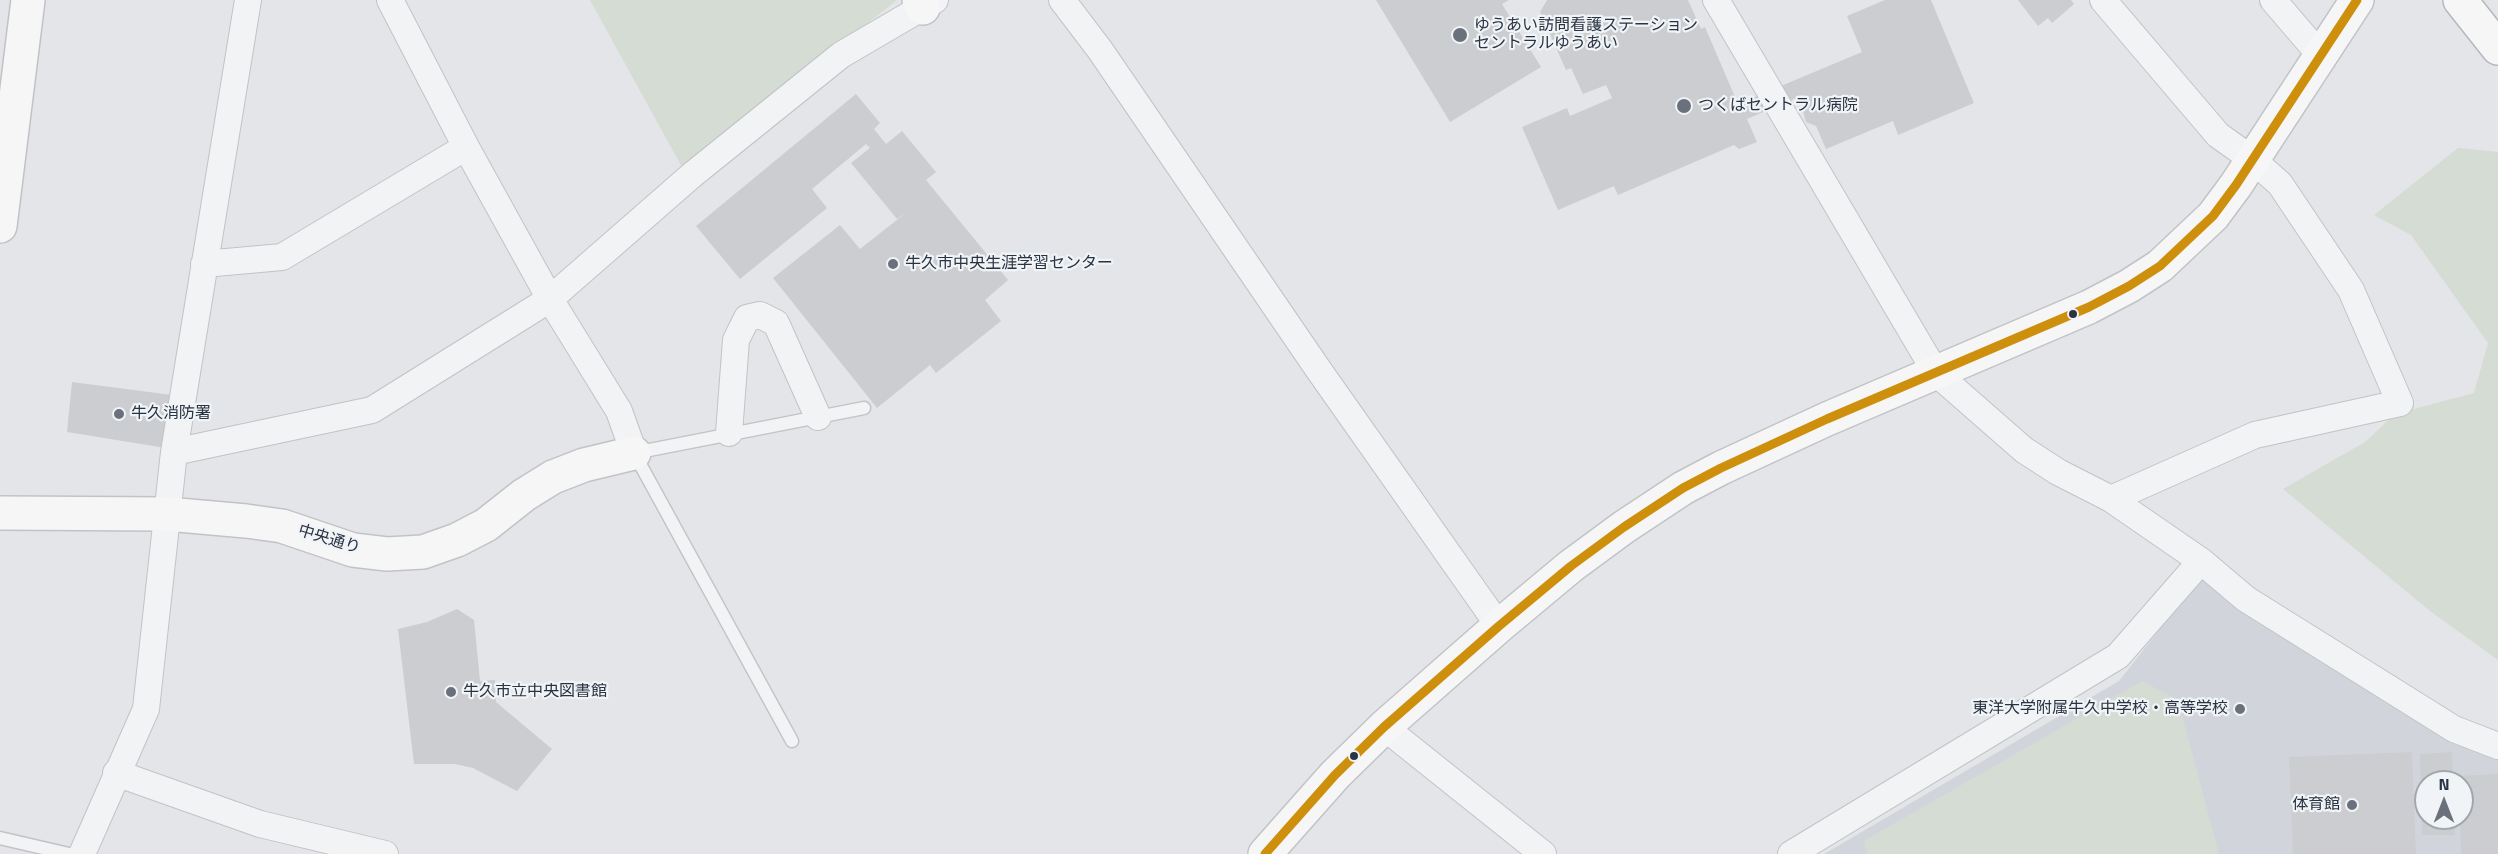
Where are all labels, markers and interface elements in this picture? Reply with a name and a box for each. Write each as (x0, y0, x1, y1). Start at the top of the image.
place label: ゆうあい訪問看護ステーション セントラルゆうあい (1474, 16, 1698, 54)
marker: ゆうあい訪問看護ステーション セントラルゆうあい (1451, 26, 1469, 44)
place label: つくばセントラル病院 (1698, 96, 1858, 116)
marker: つくばセントラル病院 (1675, 97, 1693, 115)
place label: 牛久市中央生涯学習センター (905, 254, 1113, 274)
marker: 牛久市中央生涯学習センター (886, 257, 900, 271)
unlabelled marker (2067, 308, 2079, 320)
place label: 牛久消防署 (131, 404, 211, 424)
marker: 牛久消防署 (112, 407, 126, 421)
street label: 中央通り (296, 521, 362, 559)
place label: 牛久市立中央図書館 (463, 682, 607, 702)
marker: 牛久市立中央図書館 (444, 685, 458, 699)
place label: 東洋大学附属牛久中学校・高等学校 (1972, 699, 2228, 719)
marker: 東洋大学附属牛久中学校・高等学校 (2233, 702, 2247, 716)
unlabelled marker (1348, 750, 1360, 762)
north arrow (2414, 770, 2474, 830)
text: N (2438, 772, 2450, 796)
place label: 体育館 (2292, 795, 2340, 815)
marker: 体育館 (2345, 798, 2359, 812)

